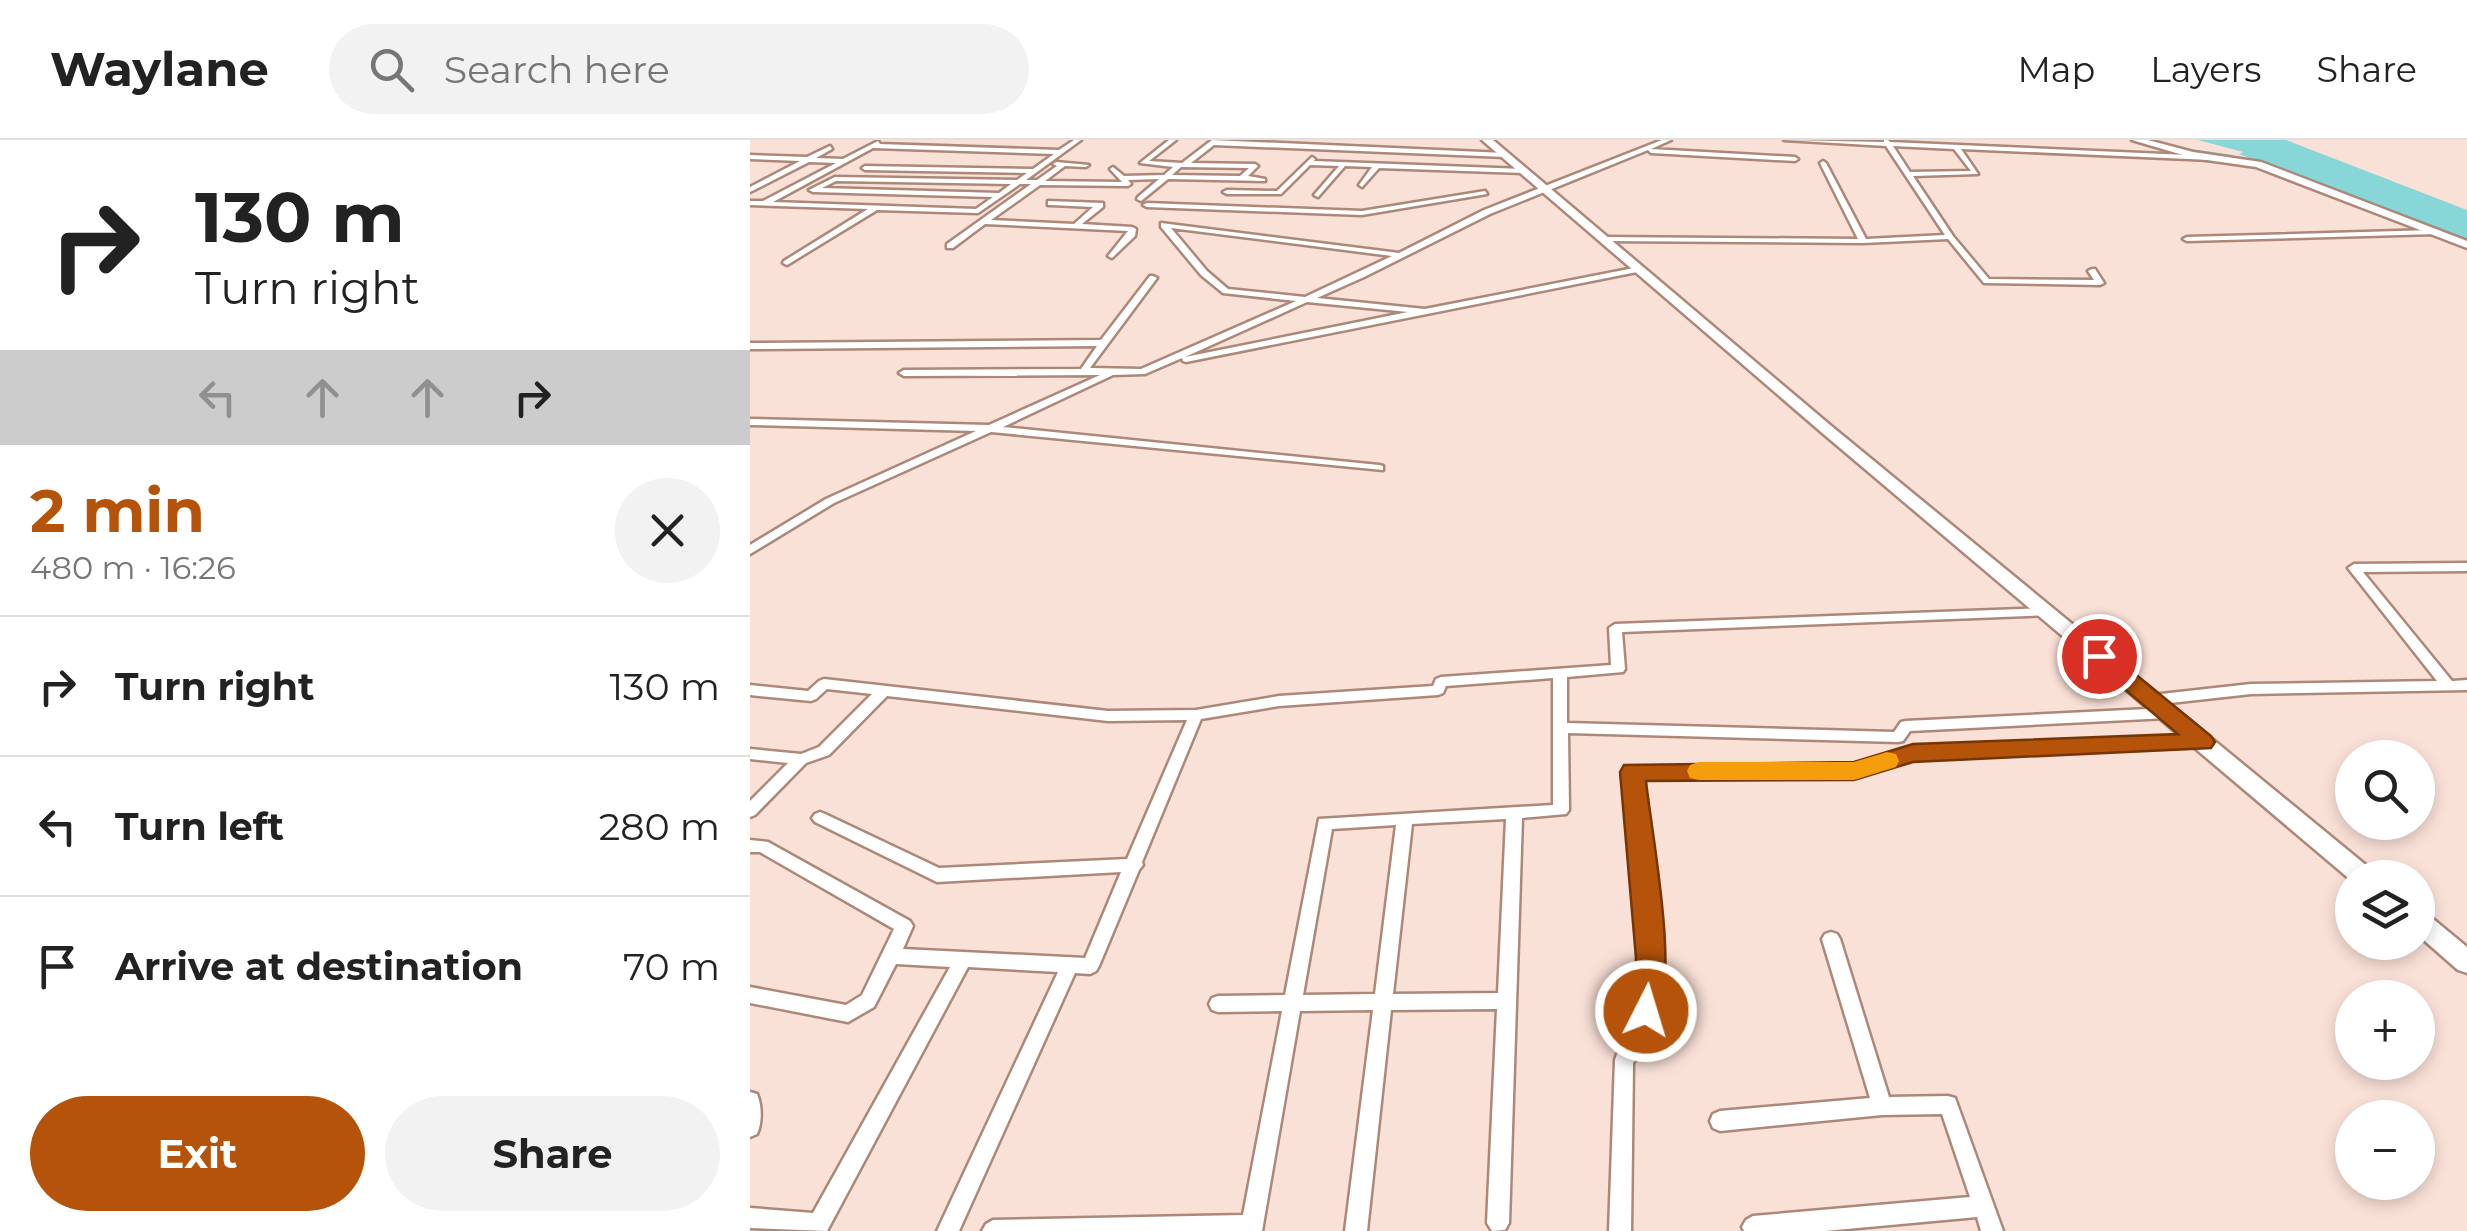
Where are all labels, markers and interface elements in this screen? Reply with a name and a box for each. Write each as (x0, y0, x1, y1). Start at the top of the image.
search box (329, 24, 1029, 114)
text: Waylane (50, 40, 269, 98)
icon: search (364, 42, 419, 97)
text: Search here (444, 46, 670, 93)
text: Map (2017, 48, 2095, 91)
text: Layers (2150, 48, 2261, 91)
text: Share (2316, 48, 2417, 91)
text: 130 m (195, 174, 405, 260)
icon: right (30, 180, 160, 310)
text: Turn right (195, 260, 420, 315)
icon: left (190, 370, 245, 425)
icon: ahead (295, 370, 350, 425)
icon: ahead (400, 370, 455, 425)
icon: right (505, 370, 560, 425)
text: 2 min (30, 474, 205, 547)
button: close (615, 478, 720, 583)
text: 480 m · 16:26 (30, 548, 236, 587)
pin (2057, 614, 2142, 699)
icon: arrive (2072, 629, 2127, 684)
icon: right (30, 659, 85, 714)
text: Turn right (115, 663, 314, 710)
text: 130 m (609, 663, 720, 710)
map controls (2335, 740, 2435, 1200)
button: search (2335, 740, 2435, 840)
icon: left (30, 799, 85, 854)
text: Turn left (115, 803, 284, 850)
text: 280 m (599, 803, 720, 850)
button: layers (2335, 860, 2435, 960)
icon: arrive (30, 939, 85, 994)
text: Arrive at destination (115, 943, 523, 990)
text: 70 m (623, 943, 720, 990)
position arrow (1594, 959, 1698, 1063)
button: + (2335, 980, 2435, 1080)
button: Exit (30, 1096, 365, 1211)
button: Share (385, 1096, 720, 1211)
button: − (2335, 1100, 2435, 1200)

